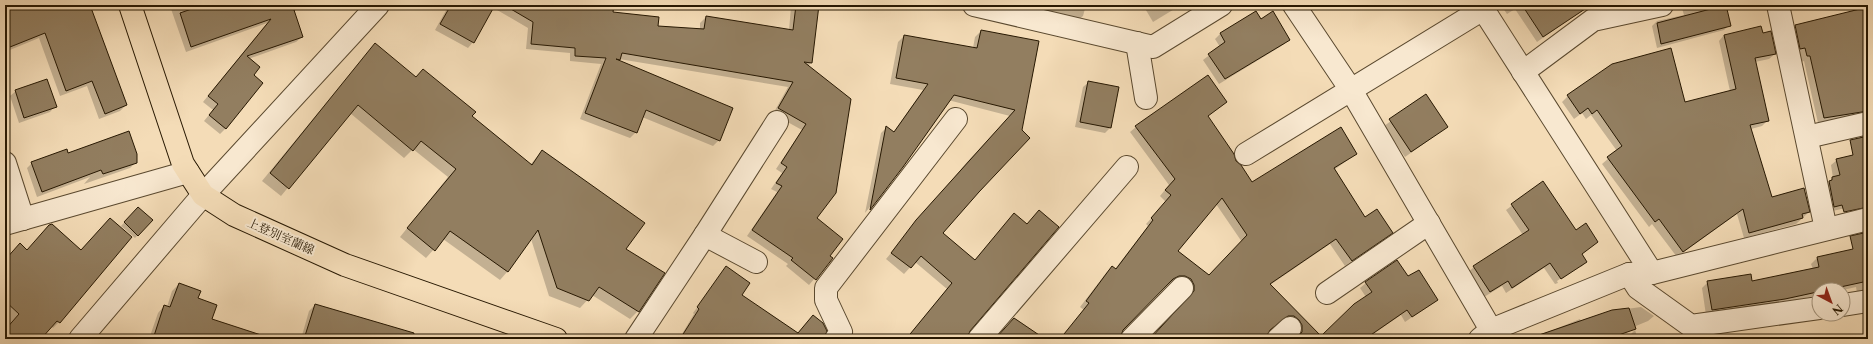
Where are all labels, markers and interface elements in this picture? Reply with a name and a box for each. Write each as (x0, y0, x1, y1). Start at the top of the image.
street label: 上登別室蘭線 (245, 215, 317, 257)
north arrow (1811, 282, 1851, 322)
text: N (1829, 301, 1846, 318)

